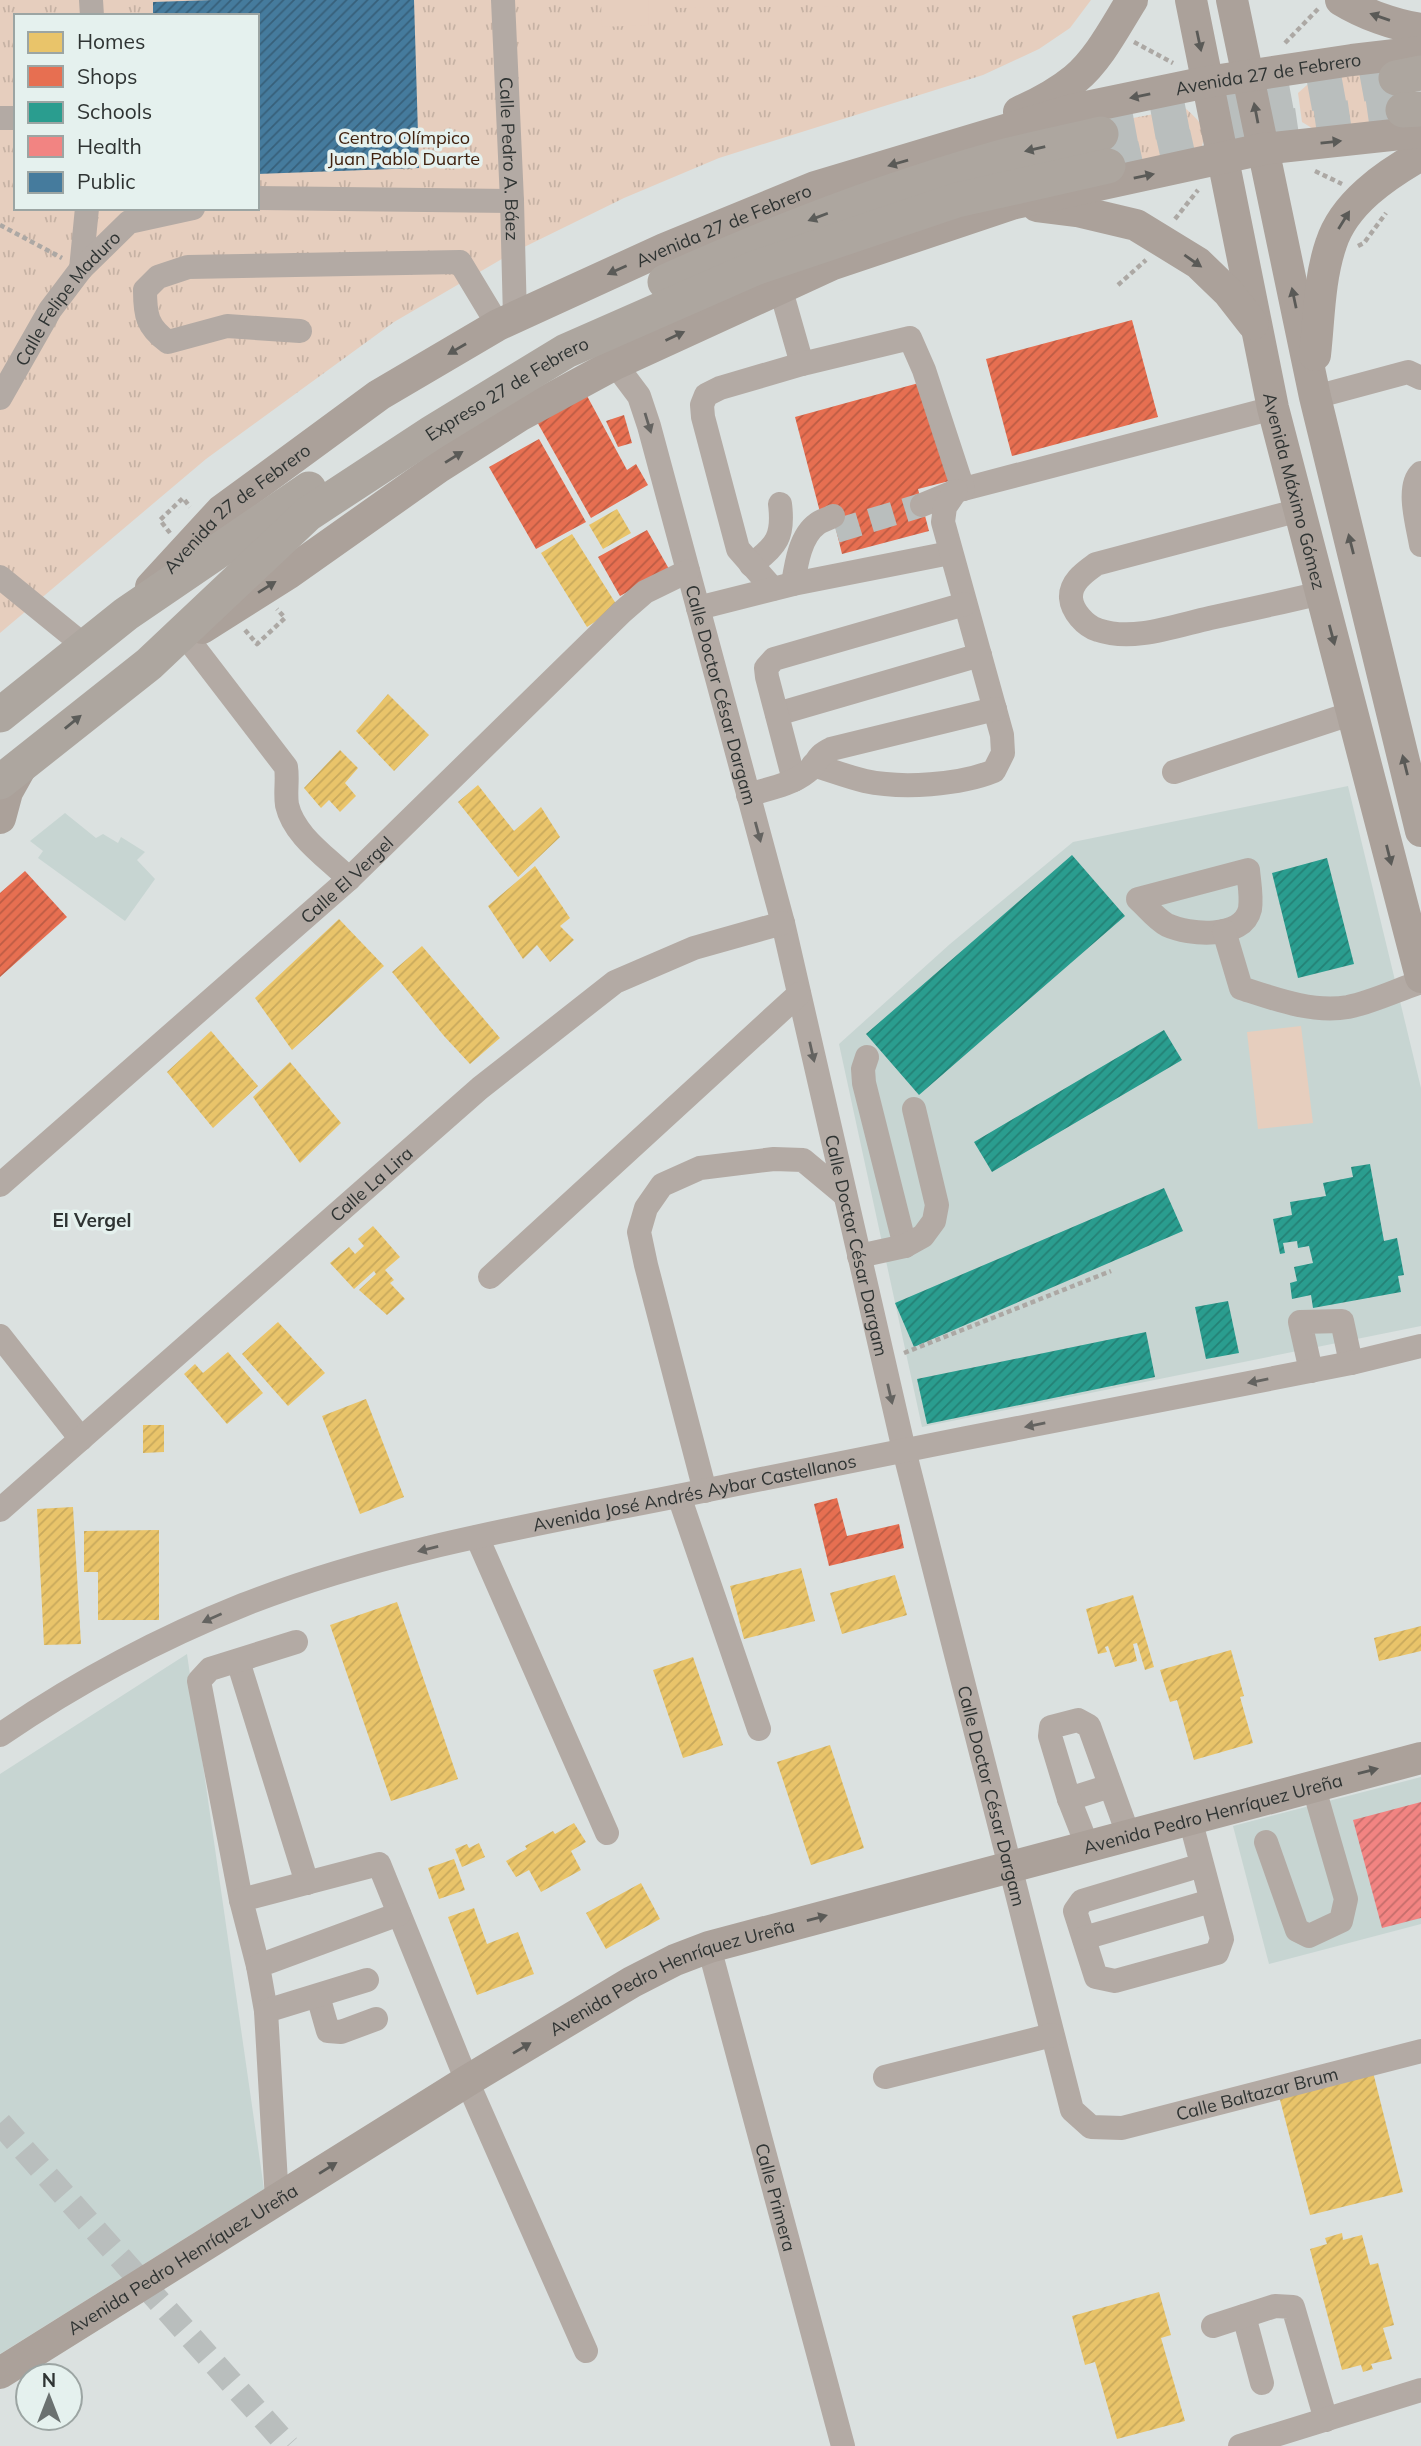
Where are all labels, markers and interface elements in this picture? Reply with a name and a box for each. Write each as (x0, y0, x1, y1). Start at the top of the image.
one-way arrow (1370, 11, 1391, 22)
legend (14, 14, 259, 210)
text: Homes (77, 28, 145, 54)
one-way arrow (1193, 30, 1204, 52)
street label: Avenida 27 de Febrero (1173, 48, 1362, 100)
text: Shops (77, 63, 137, 89)
street label: Calle Pedro A. Báez (495, 76, 525, 241)
one-way arrow (1129, 91, 1151, 102)
text: Schools (77, 98, 152, 124)
one-way arrow (1250, 102, 1261, 124)
park label: Centro Olímpico Juan Pablo Duarte (328, 126, 480, 170)
text: Health (77, 133, 142, 159)
one-way arrow (1320, 136, 1342, 147)
one-way arrow (1024, 144, 1046, 155)
one-way arrow (887, 158, 908, 168)
text: Public (77, 168, 136, 194)
one-way arrow (1133, 171, 1155, 182)
street label: Avenida 27 de Febrero (632, 178, 815, 272)
one-way arrow (1337, 210, 1350, 230)
one-way arrow (807, 212, 828, 223)
street label: Calle Felipe Maduro (9, 226, 125, 370)
one-way arrow (1184, 254, 1202, 268)
one-way arrow (607, 264, 627, 276)
one-way arrow (1288, 287, 1299, 309)
one-way arrow (665, 330, 685, 342)
street label: Expreso 27 de Febrero (421, 331, 592, 446)
one-way arrow (448, 343, 467, 355)
street label: Avenida Máximo Gómez (1259, 391, 1331, 592)
one-way arrow (643, 412, 653, 433)
street label: Avenida 27 de Febrero (158, 438, 315, 578)
one-way arrow (445, 451, 464, 464)
one-way arrow (1345, 533, 1356, 555)
one-way arrow (258, 580, 277, 593)
street label: Calle Doctor César Dargam (681, 582, 762, 807)
one-way arrow (1327, 624, 1338, 646)
one-way arrow (64, 715, 82, 730)
one-way arrow (1399, 754, 1410, 776)
one-way arrow (753, 821, 764, 843)
street label: Calle El Vergel (295, 831, 398, 928)
one-way arrow (1384, 844, 1395, 866)
one-way arrow (807, 1041, 818, 1063)
street label: Calle Doctor César Dargam (820, 1132, 894, 1358)
street label: Calle La Lira (325, 1141, 417, 1226)
district label: El Vergel (53, 1208, 131, 1232)
one-way arrow (1247, 1376, 1269, 1387)
one-way arrow (885, 1383, 896, 1405)
one-way arrow (1024, 1419, 1046, 1430)
street label: Avenida José Andrés Aybar Castellanos (531, 1449, 858, 1536)
one-way arrow (417, 1544, 439, 1555)
one-way arrow (201, 1613, 222, 1624)
street label: Calle Doctor César Dargam (953, 1683, 1031, 1909)
one-way arrow (1357, 1765, 1379, 1776)
street label: Avenida Pedro Henríquez Ureña (1081, 1768, 1345, 1859)
one-way arrow (806, 1912, 828, 1923)
street label: Avenida Pedro Henríquez Ureña (545, 1913, 797, 2041)
one-way arrow (512, 2042, 531, 2055)
street label: Calle Baltazar Brum (1173, 2061, 1341, 2125)
street label: Calle Primera (751, 2140, 802, 2254)
one-way arrow (318, 2162, 338, 2175)
street label: Avenida Pedro Henríquez Ureña (63, 2178, 302, 2340)
north arrow (14, 2362, 84, 2432)
text: N (42, 2368, 56, 2392)

